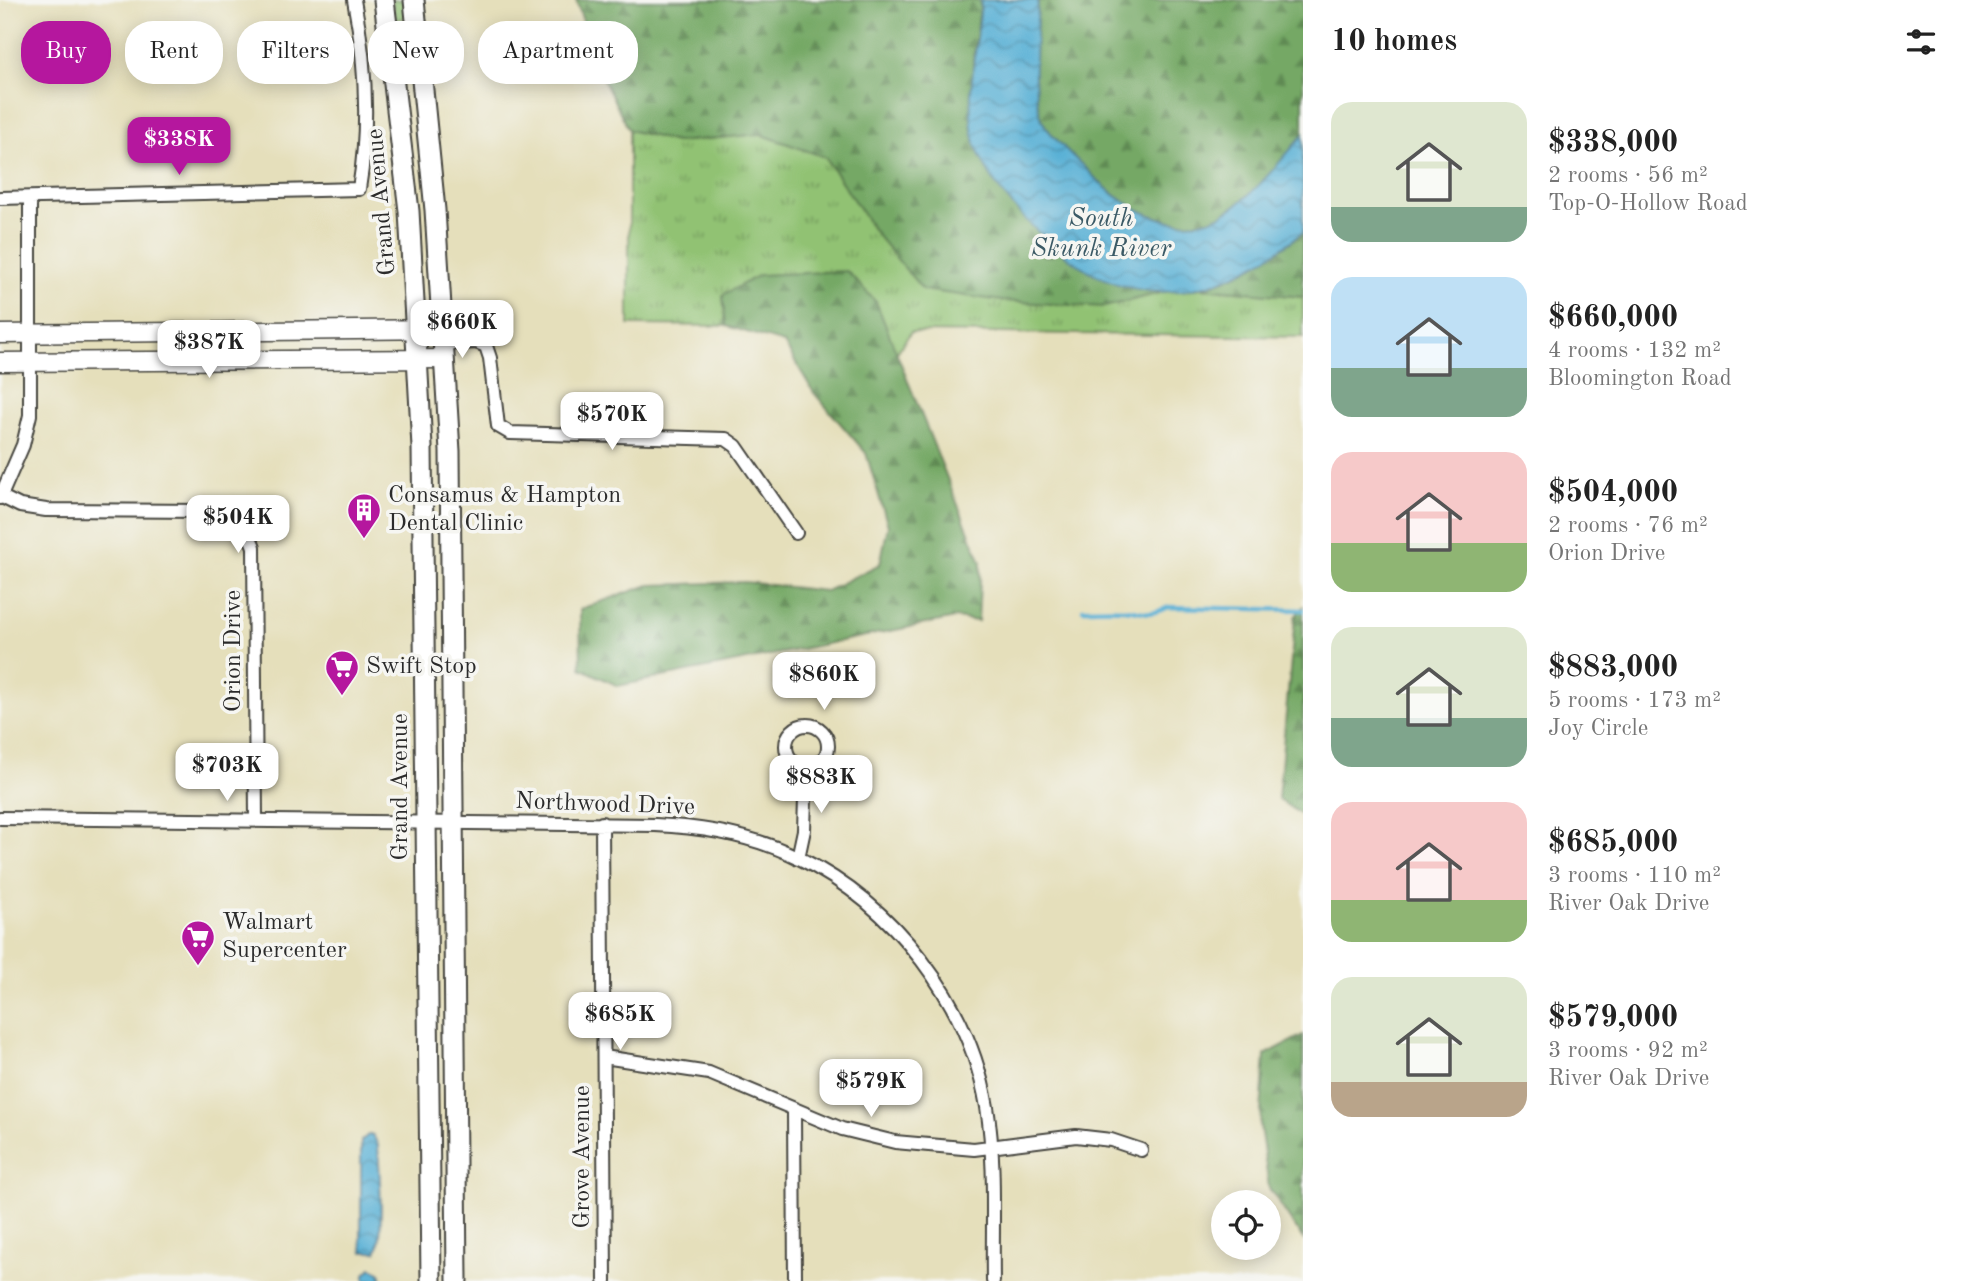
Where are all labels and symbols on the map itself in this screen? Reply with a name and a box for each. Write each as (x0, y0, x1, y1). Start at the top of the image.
pin: $338K (130, 118, 228, 177)
street label: Grand Avenue (364, 128, 400, 276)
water label: South Skunk River (1031, 206, 1172, 262)
pin: $660K (413, 300, 511, 360)
pin: $387K (160, 320, 258, 380)
pin: $570K (563, 392, 661, 452)
place label: Consamus & Hampton Dental Clinic (388, 484, 621, 536)
building icon: Consamus & Hampton Dental Clinic (345, 491, 383, 540)
pin: $504K (189, 496, 287, 555)
street label: Orion Drive (222, 590, 246, 712)
supermarket icon: Swift Stop (323, 648, 361, 697)
pin: $860K (775, 652, 873, 712)
place label: Swift Stop (366, 655, 477, 679)
street label: Grand Avenue (389, 713, 413, 861)
pin: $703K (178, 744, 276, 803)
pin: $883K (772, 756, 870, 815)
street label: Northwood Drive (515, 790, 695, 820)
place label: Walmart Supercenter (222, 911, 347, 963)
supermarket icon: Walmart Supercenter (179, 918, 217, 967)
pin: $685K (571, 992, 669, 1052)
pin: $579K (822, 1060, 920, 1119)
street label: Grove Avenue (571, 1085, 595, 1229)

